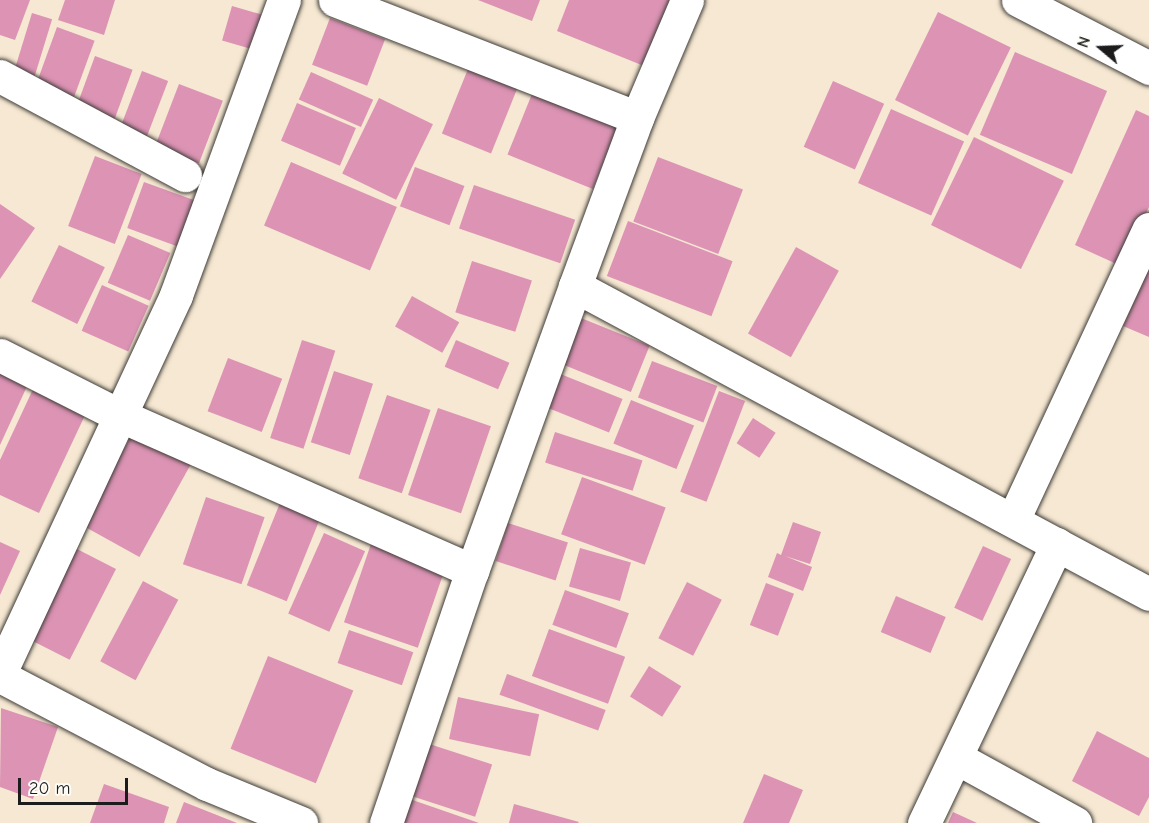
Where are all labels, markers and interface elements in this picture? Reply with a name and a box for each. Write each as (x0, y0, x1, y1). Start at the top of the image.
north arrow (1071, 18, 1131, 78)
text: N (1074, 34, 1094, 50)
scale bar (21, 766, 130, 804)
text: 20 m (29, 778, 70, 799)

